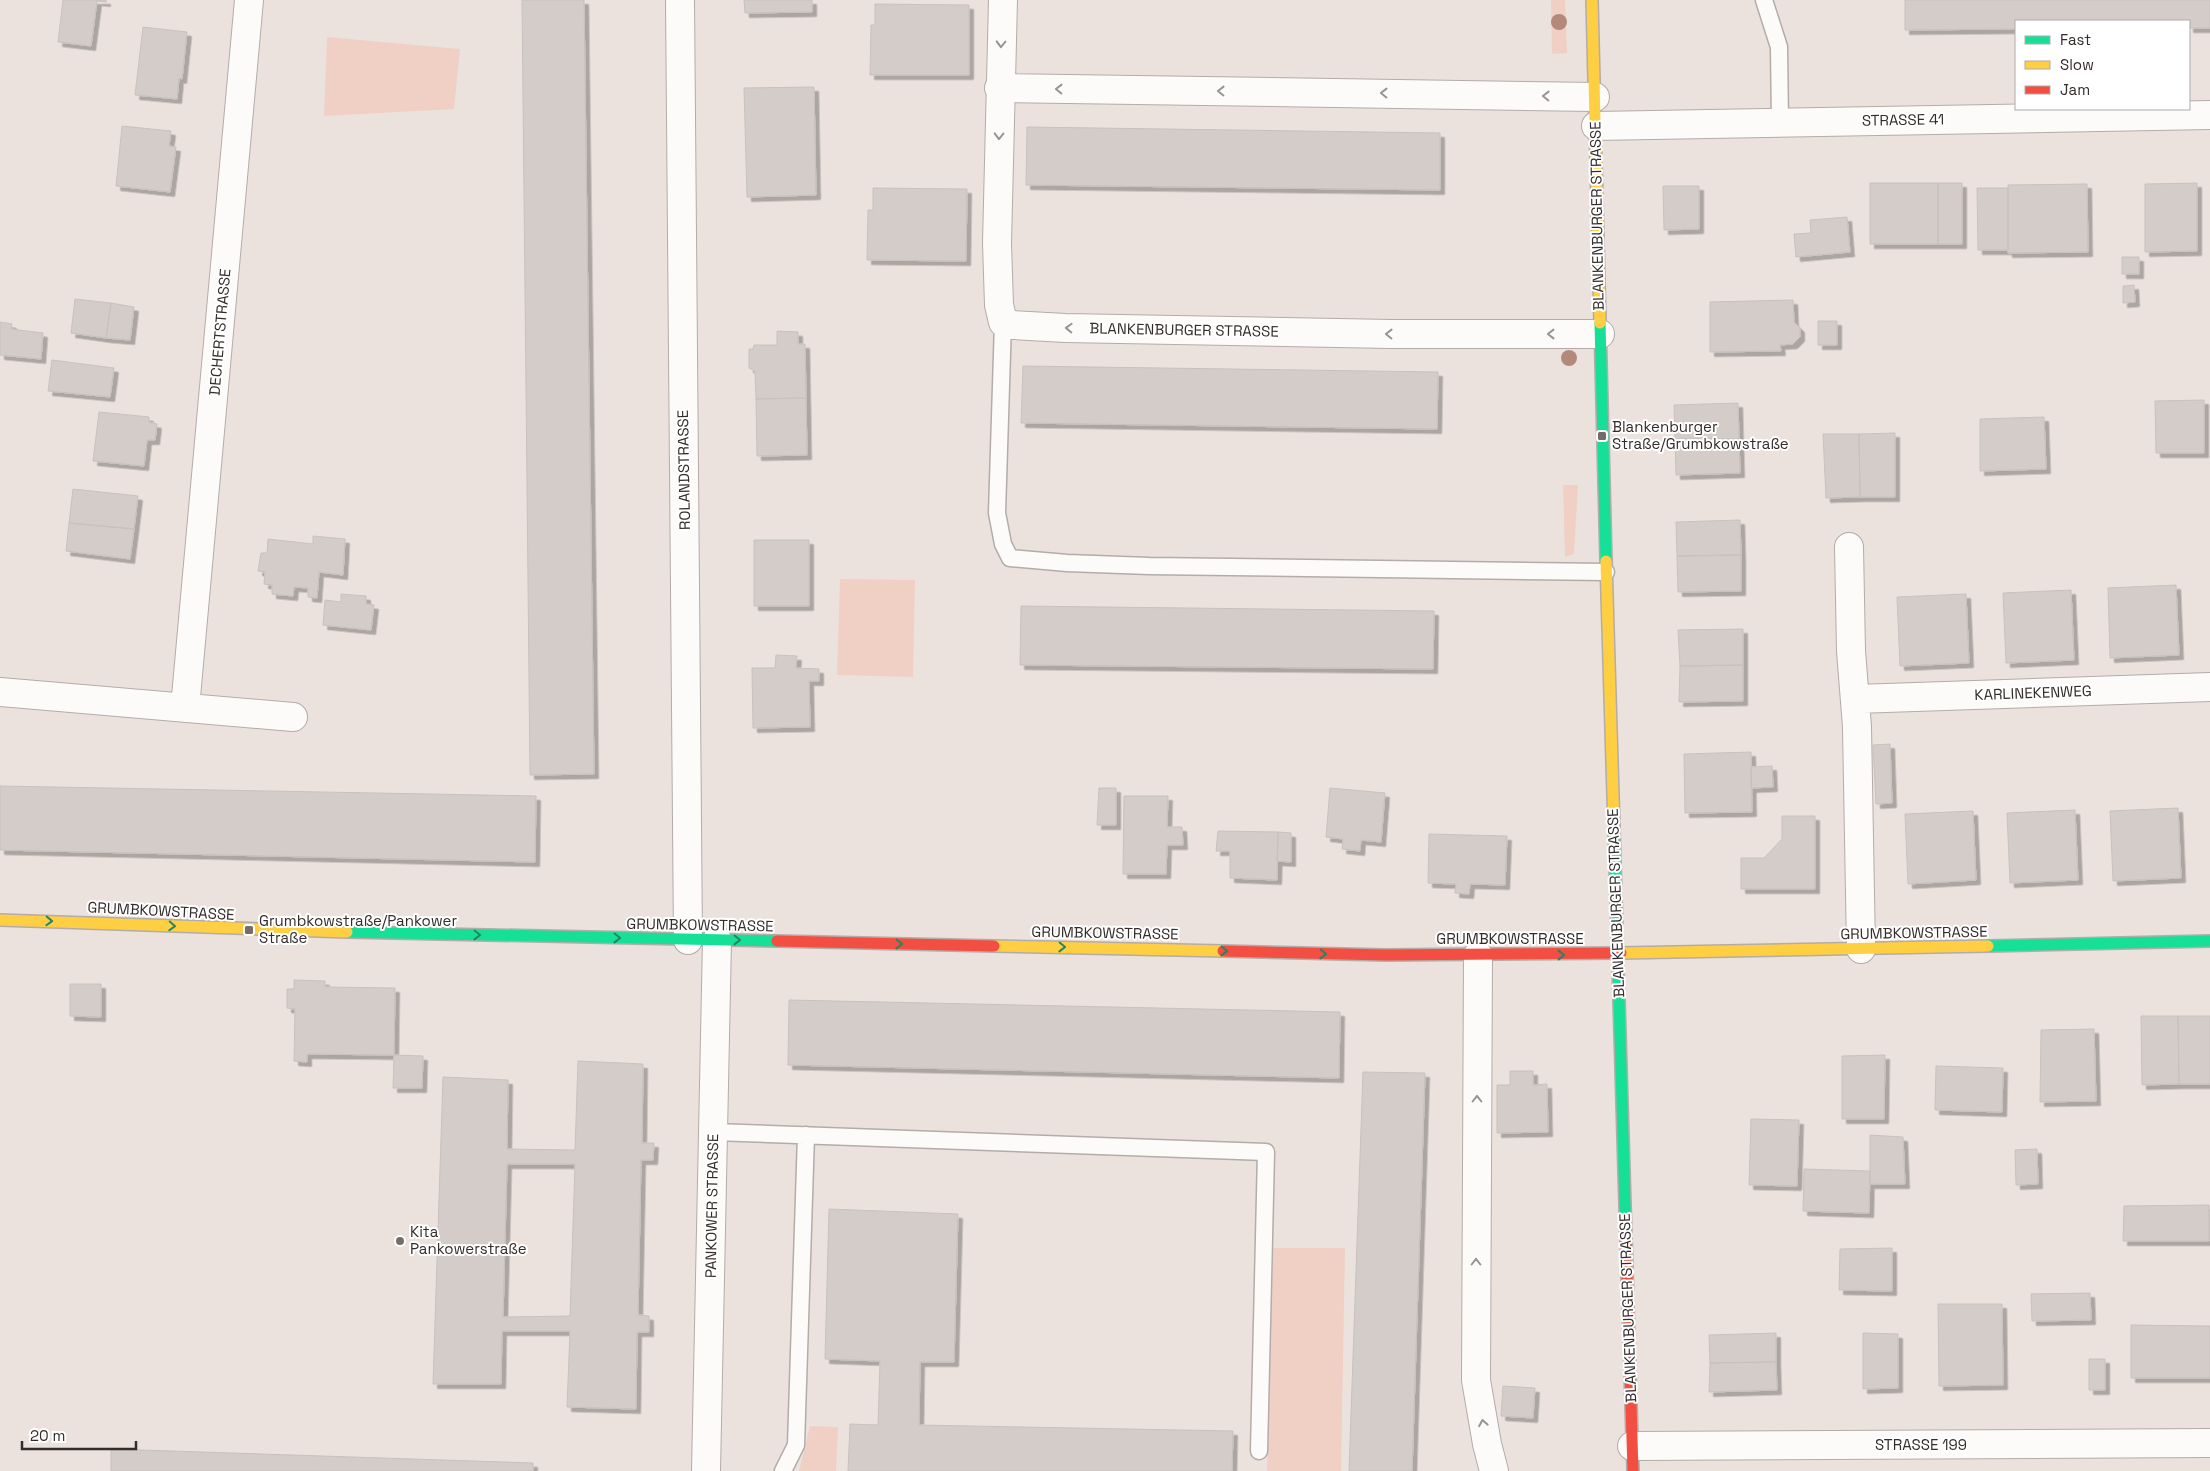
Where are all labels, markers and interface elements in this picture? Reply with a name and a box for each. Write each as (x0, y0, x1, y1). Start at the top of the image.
legend (2015, 20, 2190, 110)
text: Fast (2060, 30, 2091, 49)
one-way arrow (996, 40, 1006, 48)
text: Slow (2060, 55, 2094, 74)
text: Jam (2060, 80, 2090, 99)
one-way arrow (1054, 83, 1062, 94)
one-way arrow (1217, 86, 1224, 96)
one-way arrow (1379, 88, 1387, 99)
one-way arrow (1542, 91, 1550, 101)
street label: STRASSE 41 (1862, 109, 1944, 130)
street label: BLANKENBURGER STRASSE (1585, 121, 1608, 311)
one-way arrow (993, 133, 1004, 141)
street label: DECHERTSTRASSE (204, 268, 235, 396)
street label: BLANKENBURGER STRASSE (1089, 318, 1279, 341)
one-way arrow (1065, 323, 1072, 333)
one-way arrow (1385, 329, 1392, 339)
one-way arrow (1547, 329, 1555, 339)
street label: ROLANDSTRASSE (673, 410, 694, 530)
place label: Blankenburger Straße/Grumbkowstraße (1612, 417, 1789, 453)
marker: Blankenburger Straße/Grumbkowstraße (1596, 430, 1608, 442)
street label: KARLINEKENWEG (1974, 681, 2092, 704)
street label: BLANKENBURGER STRASSE (1603, 808, 1628, 998)
street label: GRUMBKOWSTRASSE (87, 897, 235, 924)
place label: Grumbkowstraße/Pankower Straße (259, 911, 457, 947)
street label: GRUMBKOWSTRASSE (626, 914, 774, 935)
one-way arrow (45, 916, 53, 926)
one-way arrow (168, 921, 176, 932)
street label: GRUMBKOWSTRASSE (1031, 922, 1179, 943)
street label: GRUMBKOWSTRASSE (1840, 922, 1988, 943)
marker: Grumbkowstraße/Pankower Straße (243, 924, 255, 936)
street label: GRUMBKOWSTRASSE (1436, 929, 1584, 948)
one-way arrow (473, 930, 481, 940)
one-way arrow (614, 933, 621, 943)
one-way arrow (733, 935, 741, 946)
one-way arrow (896, 939, 904, 949)
one-way arrow (1058, 942, 1066, 953)
one-way arrow (1221, 946, 1229, 956)
one-way arrow (1319, 948, 1327, 959)
one-way arrow (1558, 950, 1565, 960)
one-way arrow (1472, 1095, 1482, 1102)
street label: PANKOWER STRASSE (701, 1134, 722, 1278)
street label: BLANKENBURGER STRASSE (1615, 1213, 1640, 1403)
place label: Kita Pankowerstraße (410, 1222, 527, 1258)
marker: Kita Pankowerstraße (394, 1235, 406, 1247)
one-way arrow (1471, 1257, 1481, 1265)
scale bar (22, 1418, 136, 1450)
one-way arrow (1479, 1419, 1489, 1428)
text: 20 m (30, 1426, 65, 1445)
street label: STRASSE 199 (1875, 1435, 1967, 1454)

